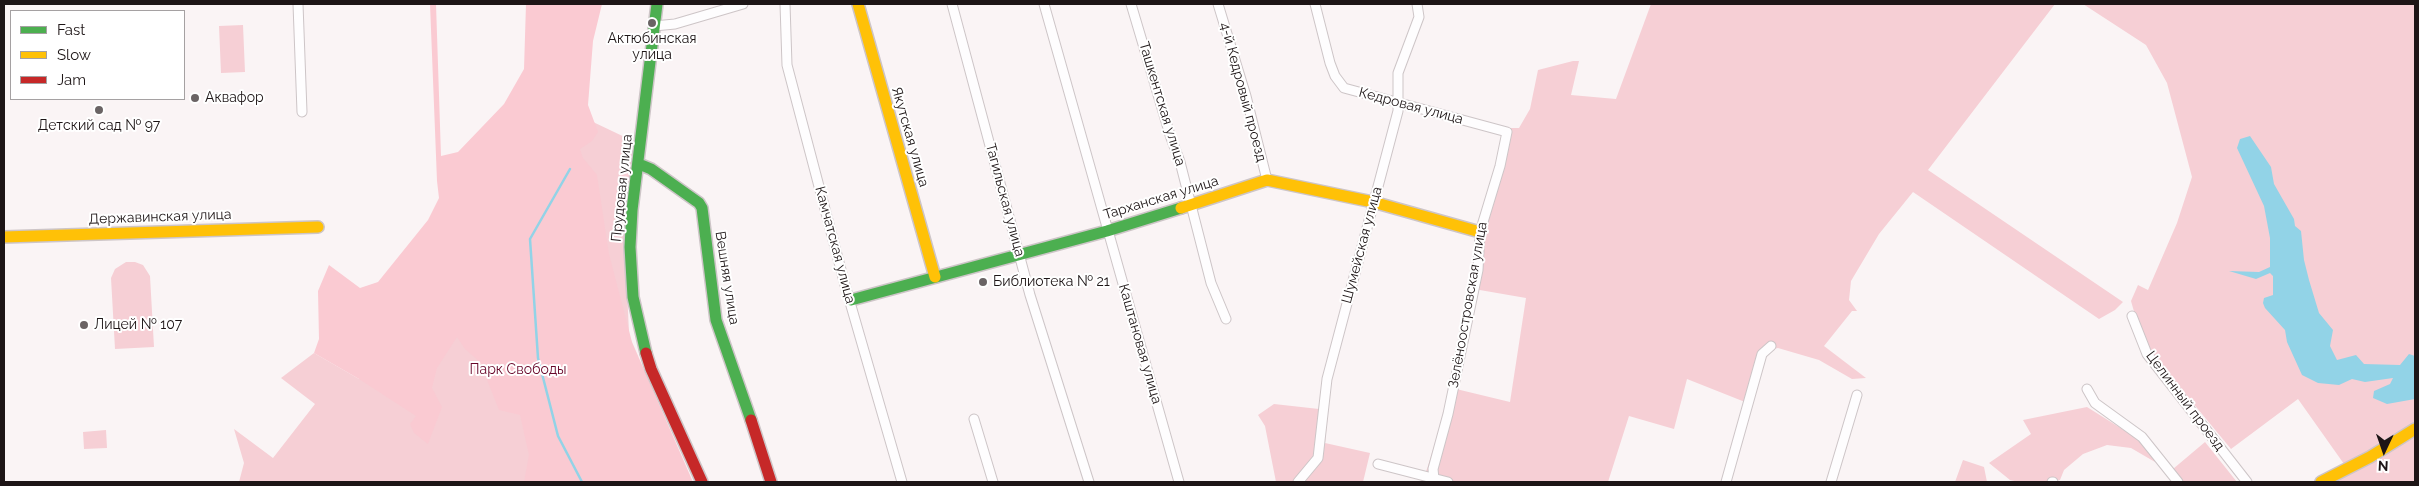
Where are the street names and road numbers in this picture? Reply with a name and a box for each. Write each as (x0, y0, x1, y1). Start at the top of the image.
street label: 4-й Кедровый проезд (1216, 20, 1270, 164)
street label: Ташкентская улица (1135, 40, 1189, 168)
street label: Кедровая улица (1357, 84, 1465, 128)
street label: Якутская улица (888, 85, 932, 189)
street label: Прудовая улица (608, 133, 636, 243)
street label: Тагильская улица (982, 142, 1028, 258)
street label: Тарханская улица (1102, 173, 1220, 223)
street label: Камчатская улица (811, 185, 859, 305)
street label: Шумейская улица (1338, 185, 1386, 305)
street label: Державинская улица (88, 206, 232, 228)
street label: Зелёноостровская улица (1445, 220, 1491, 390)
street label: Вешняя улица (711, 230, 743, 326)
street label: Каштановая улица (1115, 282, 1165, 406)
street label: Целинный проезд (2142, 348, 2228, 454)

